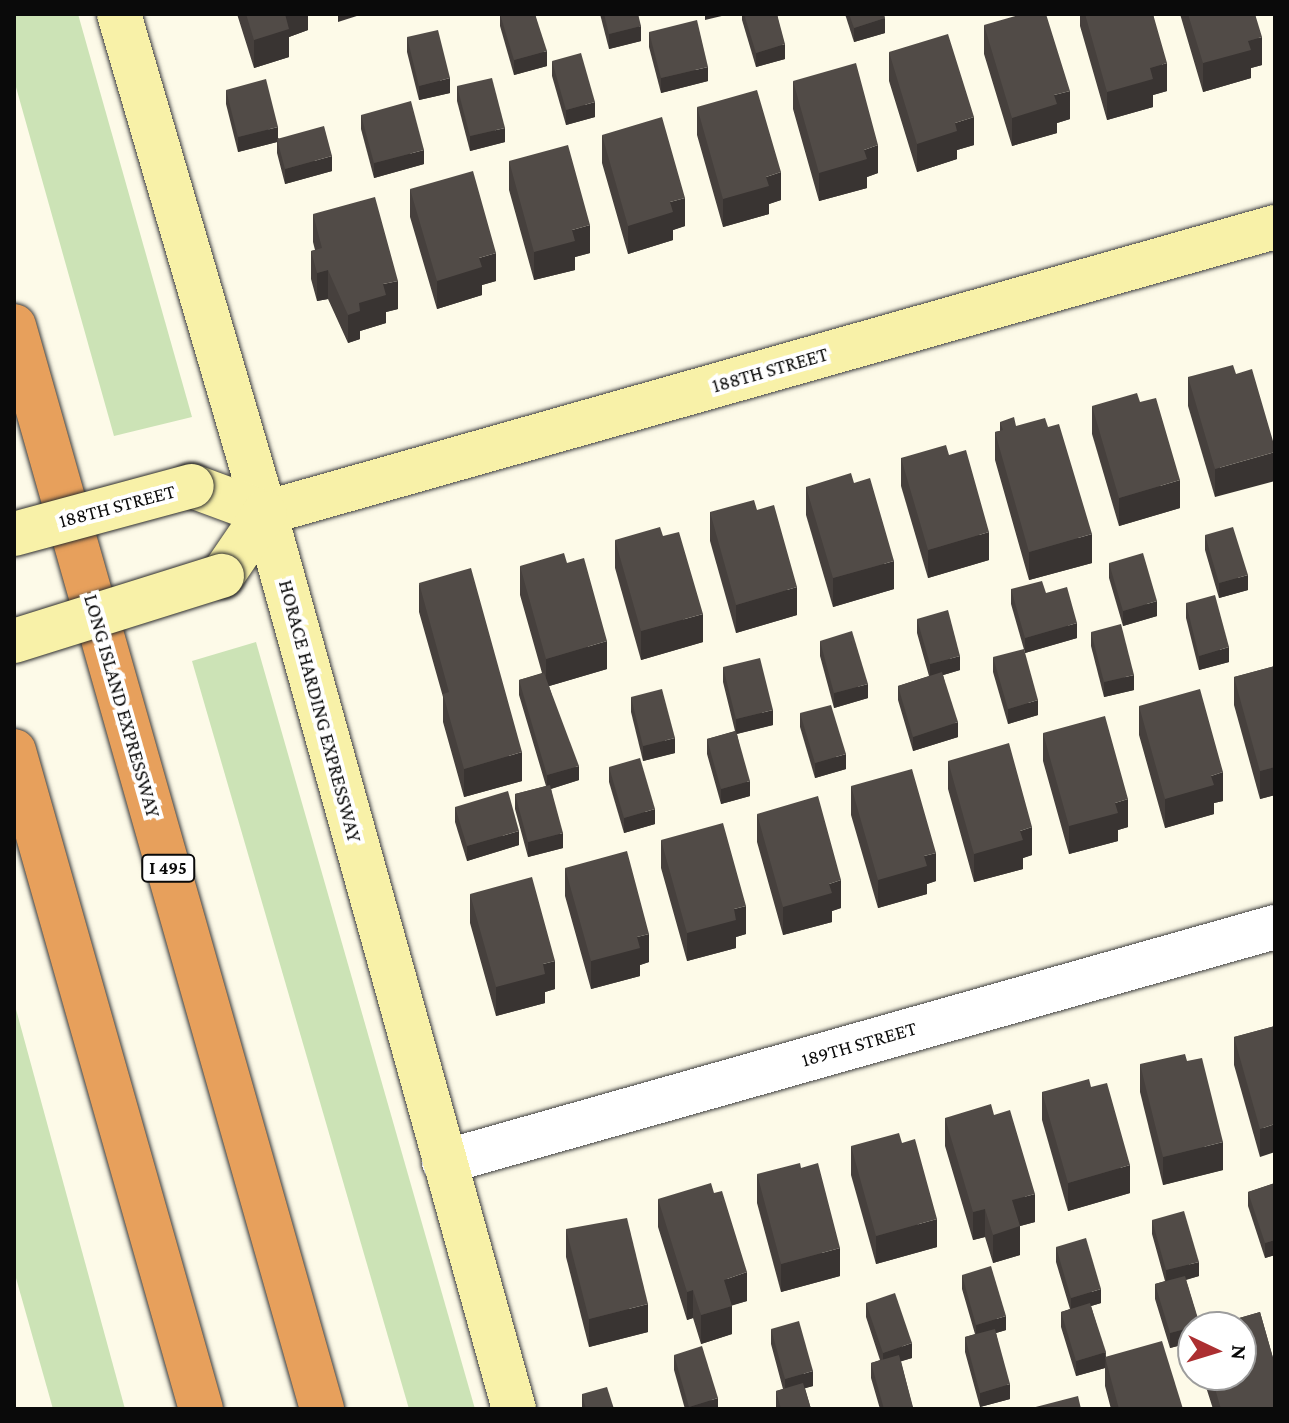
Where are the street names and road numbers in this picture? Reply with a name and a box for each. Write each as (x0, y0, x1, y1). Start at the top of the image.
street label: 188TH STREET (709, 342, 831, 398)
street label: 188TH STREET (56, 479, 178, 533)
street label: HORACE HARDING EXPRESSWAY (273, 577, 367, 845)
street label: LONG ISLAND EXPRESSWAY (79, 592, 165, 820)
road number: I 495 (140, 854, 196, 882)
street label: 189TH STREET (799, 1016, 919, 1072)

